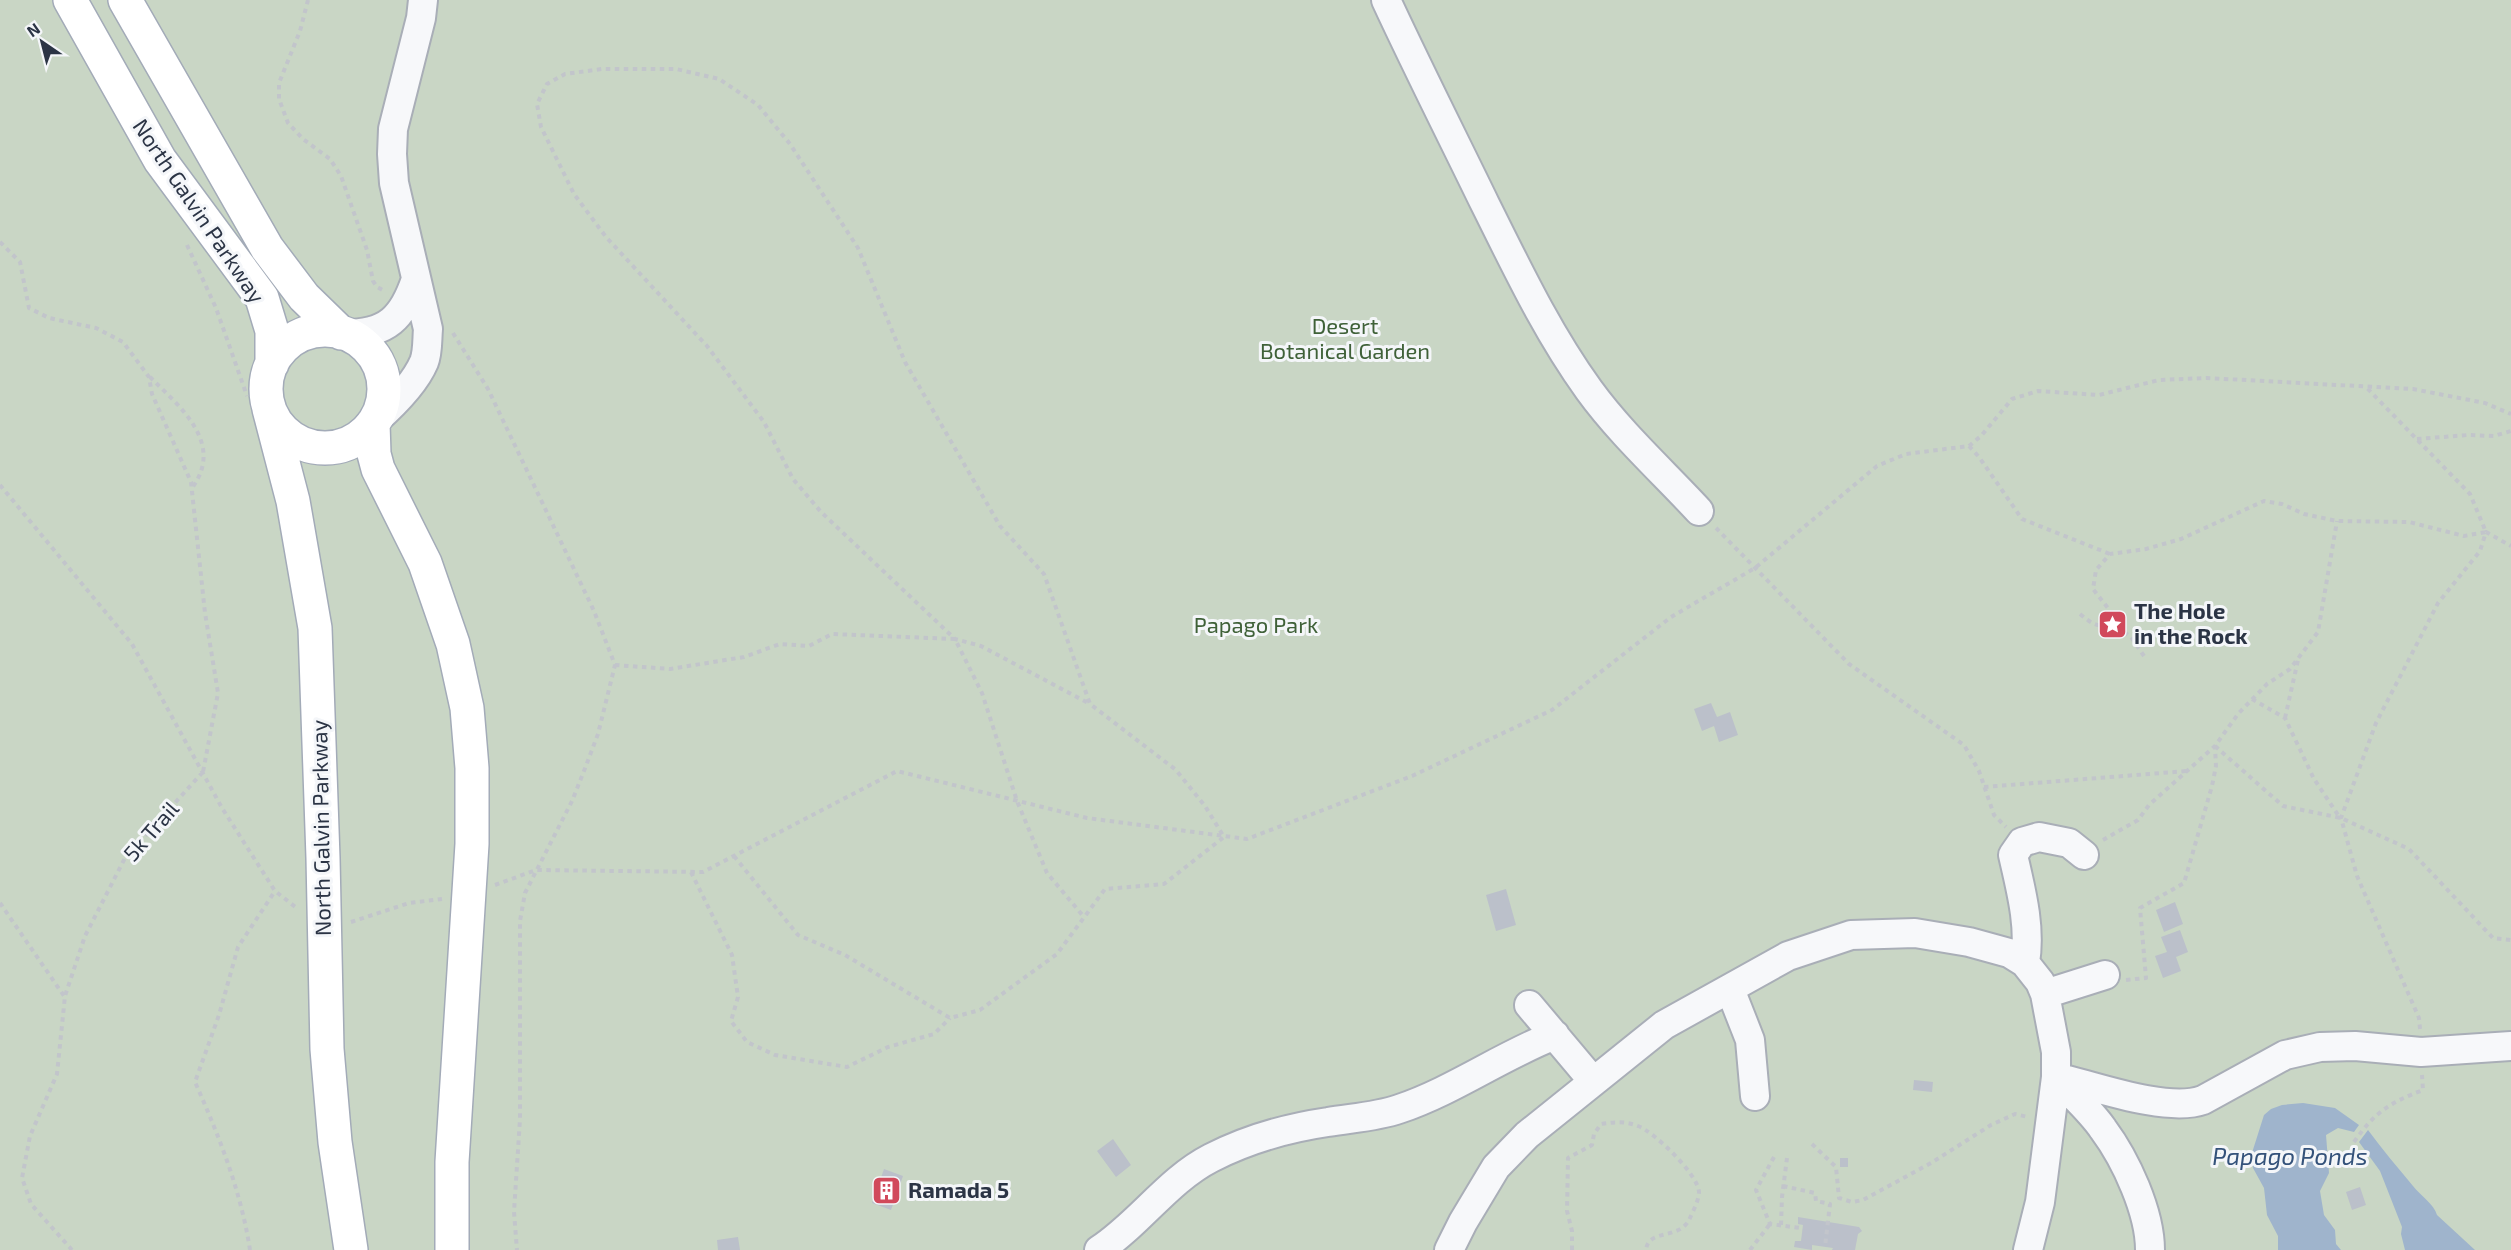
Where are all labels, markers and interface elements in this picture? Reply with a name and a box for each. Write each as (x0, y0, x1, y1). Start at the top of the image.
north arrow (12, 12, 72, 72)
text: N (23, 18, 43, 40)
street label: North Galvin Parkway (129, 113, 271, 308)
park label: Desert Botanical Garden (1260, 312, 1430, 363)
place label: The Hole in the Rock (2134, 597, 2248, 648)
place icon: The Hole in the Rock (2097, 608, 2129, 640)
park label: Papago Park (1194, 611, 1318, 637)
street label: North Galvin Parkway (305, 719, 335, 936)
street label: 5k Trail (117, 795, 184, 866)
water label: Papago Ponds (2212, 1141, 2368, 1170)
building icon: Ramada 5 (871, 1174, 903, 1206)
place label: Ramada 5 (908, 1176, 1009, 1202)

